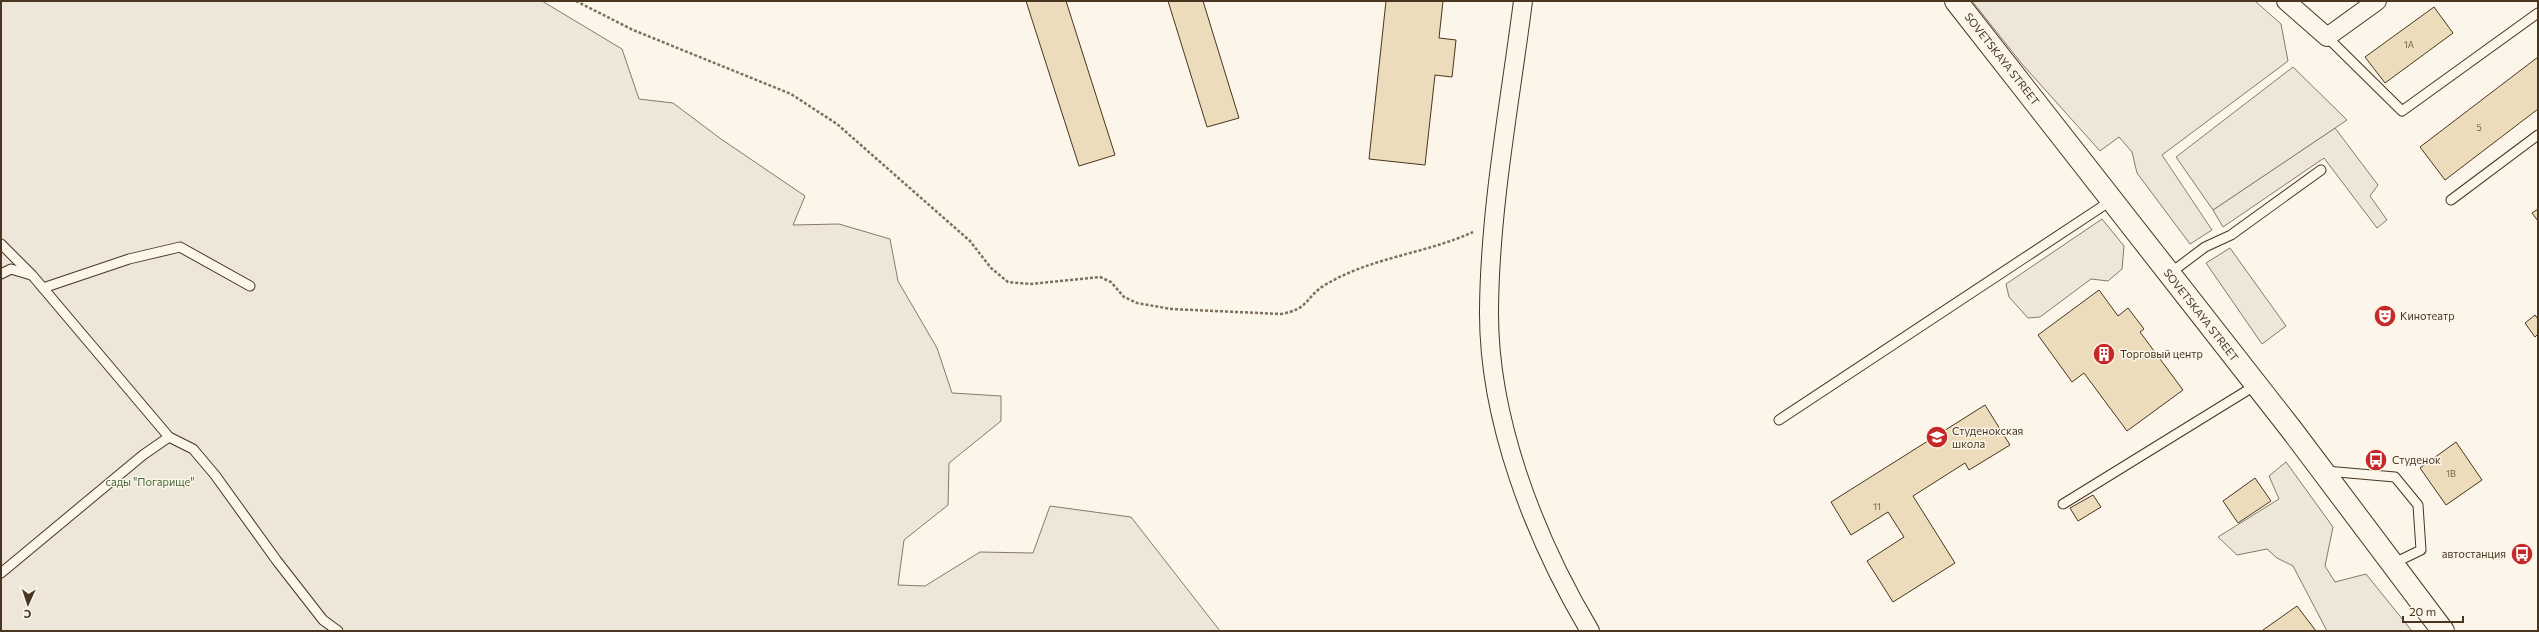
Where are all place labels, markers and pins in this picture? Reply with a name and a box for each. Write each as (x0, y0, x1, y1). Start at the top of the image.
theatre icon: Кинотеатр (2372, 303, 2398, 329)
place label: Кинотеатр (2400, 309, 2455, 322)
building icon: Торговый центр (2091, 341, 2117, 367)
place label: Торговый центр (2120, 347, 2203, 360)
school or university icon: Студенокская школа (1924, 424, 1950, 450)
place label: Студенокская школа (1952, 424, 2023, 450)
bus stop icon: Студенок (2363, 447, 2389, 473)
place label: Студенок (2392, 453, 2441, 466)
bus stop icon: автостанция (2509, 541, 2535, 567)
place label: автостанция (2442, 547, 2506, 560)

